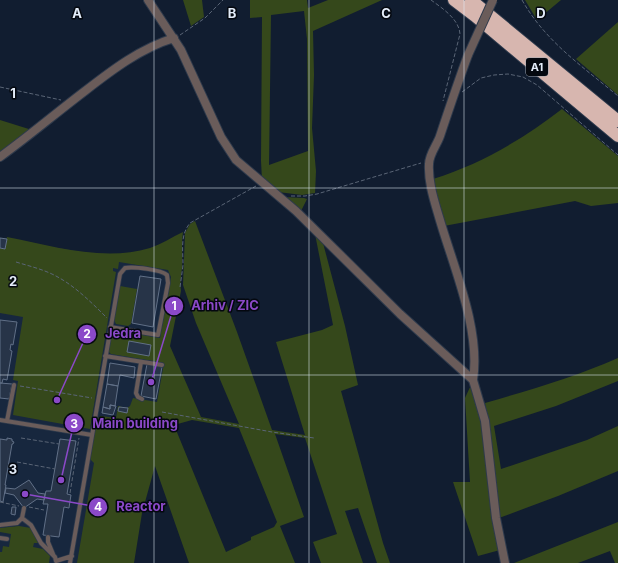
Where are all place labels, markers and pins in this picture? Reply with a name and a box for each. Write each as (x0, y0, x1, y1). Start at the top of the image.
callout: Arhiv / ZIC (164, 293, 267, 318)
callout: Jedra (77, 321, 149, 346)
callout: Main building (64, 411, 186, 436)
callout: Reactor (88, 494, 173, 519)

